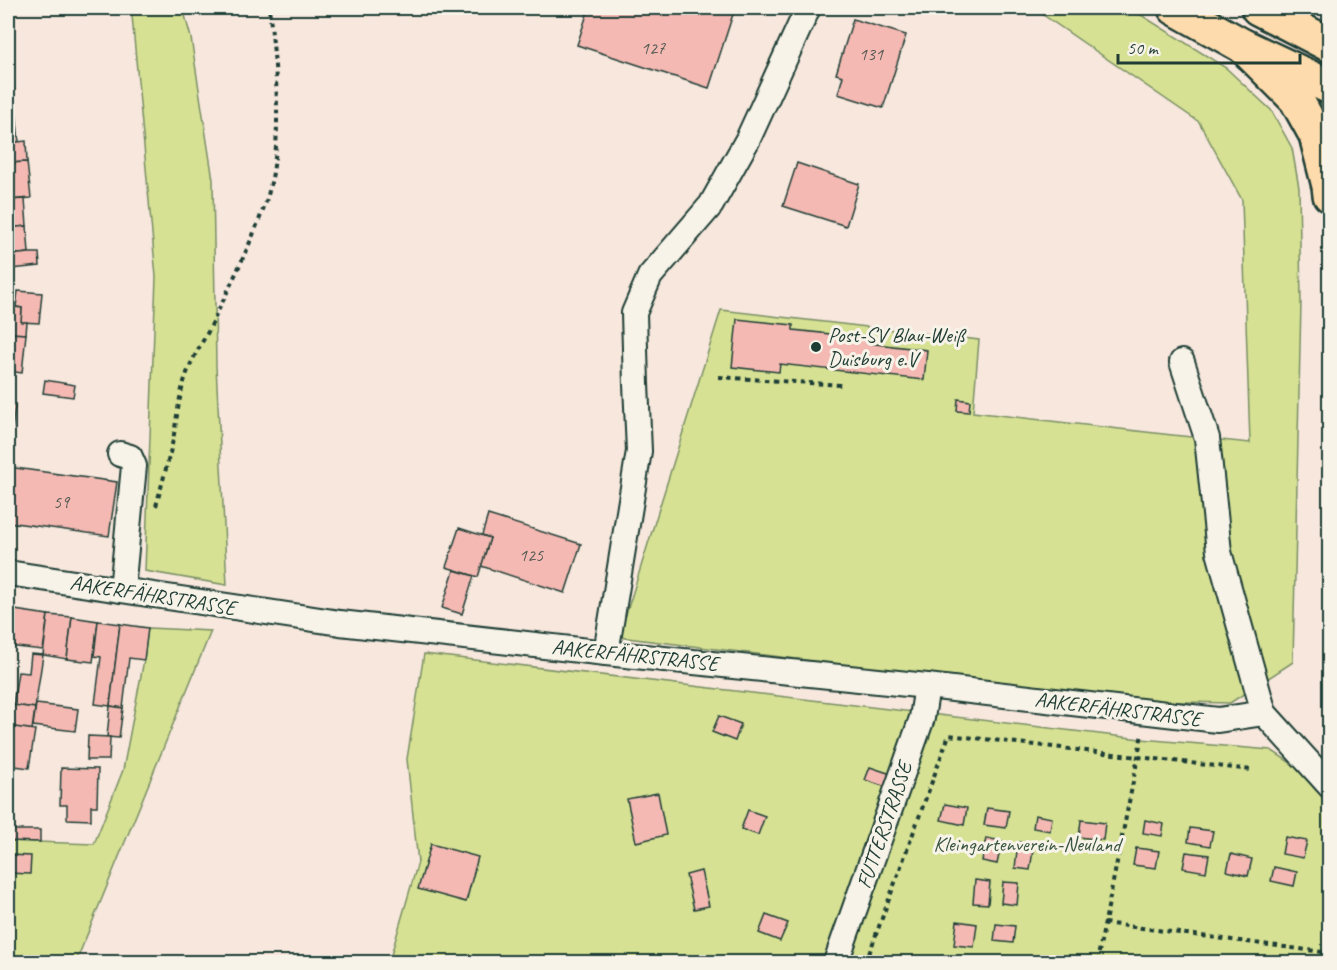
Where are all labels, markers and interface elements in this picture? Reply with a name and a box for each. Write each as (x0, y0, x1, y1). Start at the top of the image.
scale bar (1118, 27, 1300, 65)
house number: 127 (641, 37, 666, 59)
text: 50 m (1127, 37, 1160, 59)
house number: 131 (859, 43, 884, 65)
place label: Post-SV Blau-Weiß Duisburg e.V (828, 322, 967, 372)
marker: Post-SV Blau-Weiß Duisburg e.V (809, 340, 823, 354)
house number: 59 (53, 491, 71, 513)
house number: 125 (519, 544, 544, 566)
street label: AAKERFÄHRSTRASSE (68, 569, 240, 621)
street label: AAKERFÄHRSTRASSE (551, 633, 722, 677)
street label: AAKERFÄHRSTRASSE (1033, 686, 1205, 732)
street label: FUTTERSTRASSE (850, 756, 919, 892)
park label: Kleingartenverein-Neuland (934, 831, 1123, 857)

